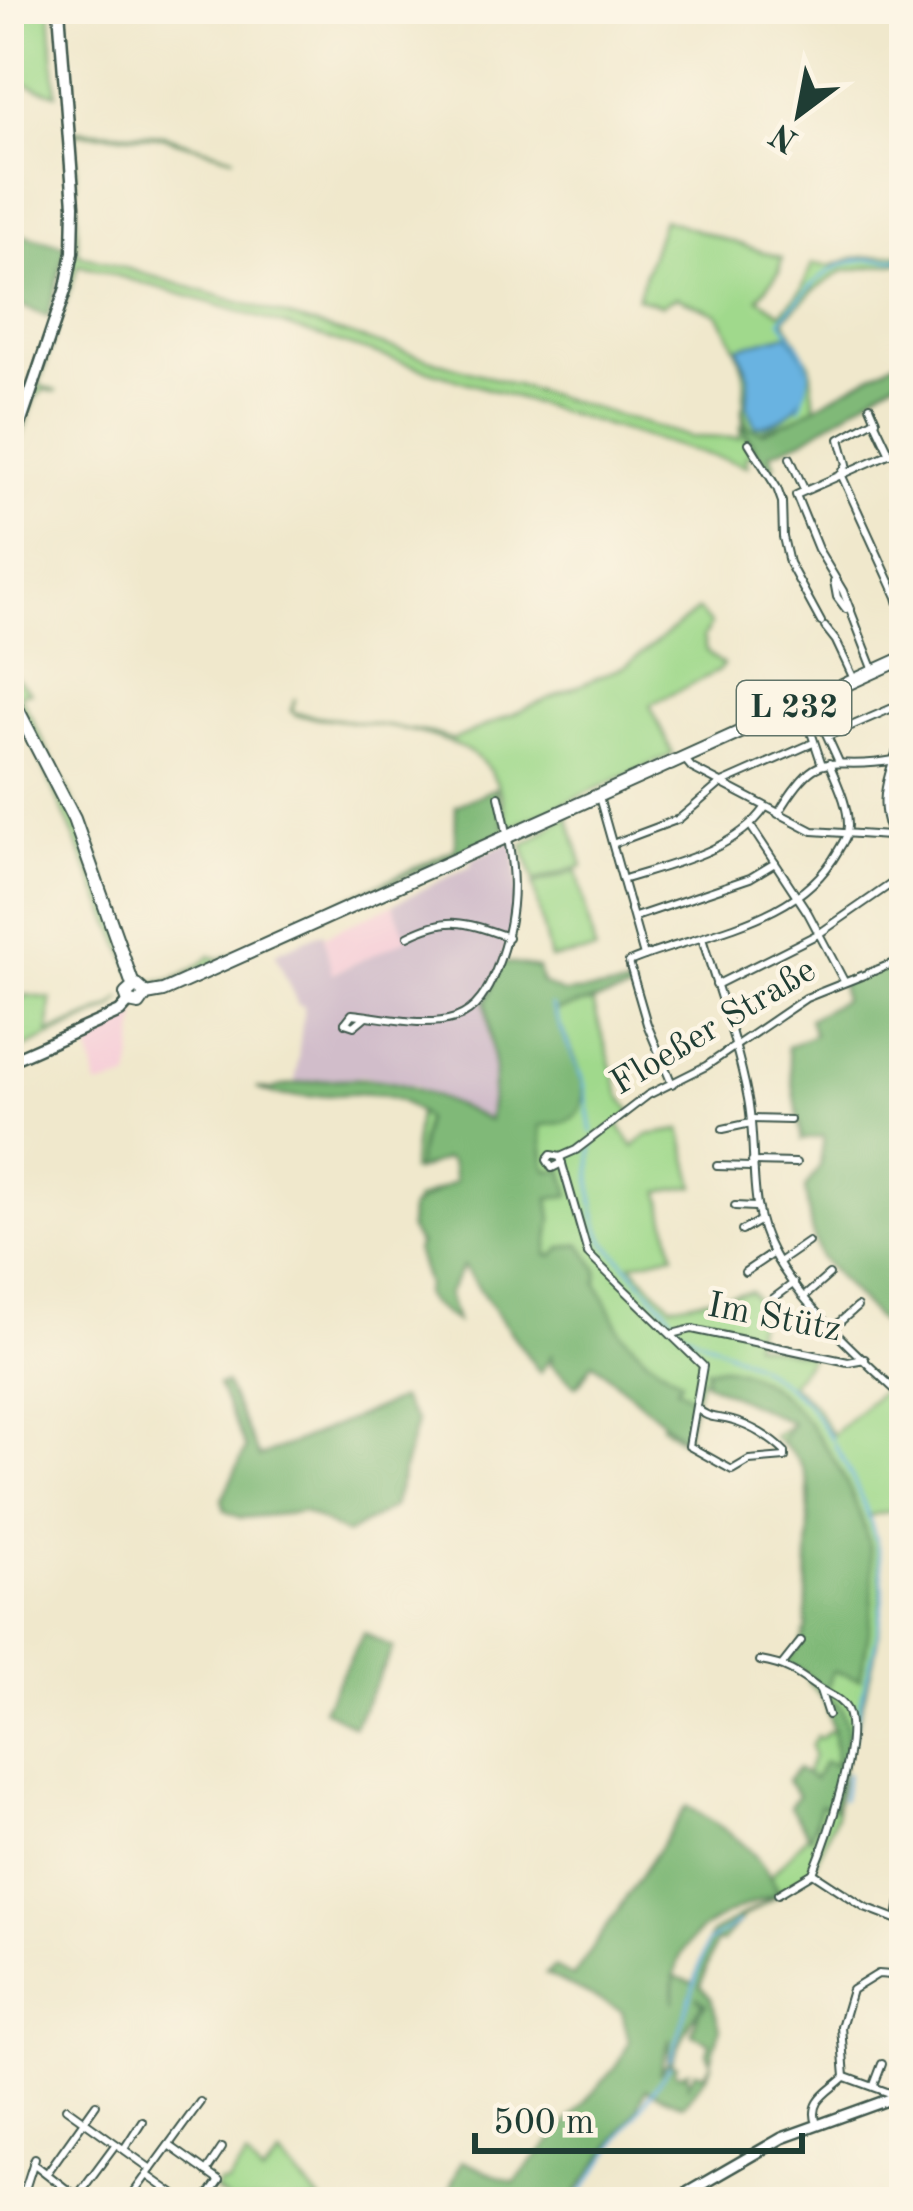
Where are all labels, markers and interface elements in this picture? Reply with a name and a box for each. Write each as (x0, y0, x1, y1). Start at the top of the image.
north arrow (739, 54, 859, 174)
text: N (766, 116, 804, 157)
road number: L 232 (737, 681, 851, 735)
street label: Floeßer Straße (605, 953, 823, 1103)
street label: Im Stütz (704, 1288, 844, 1350)
scale bar (475, 2079, 802, 2153)
text: 500 m (493, 2106, 594, 2142)

